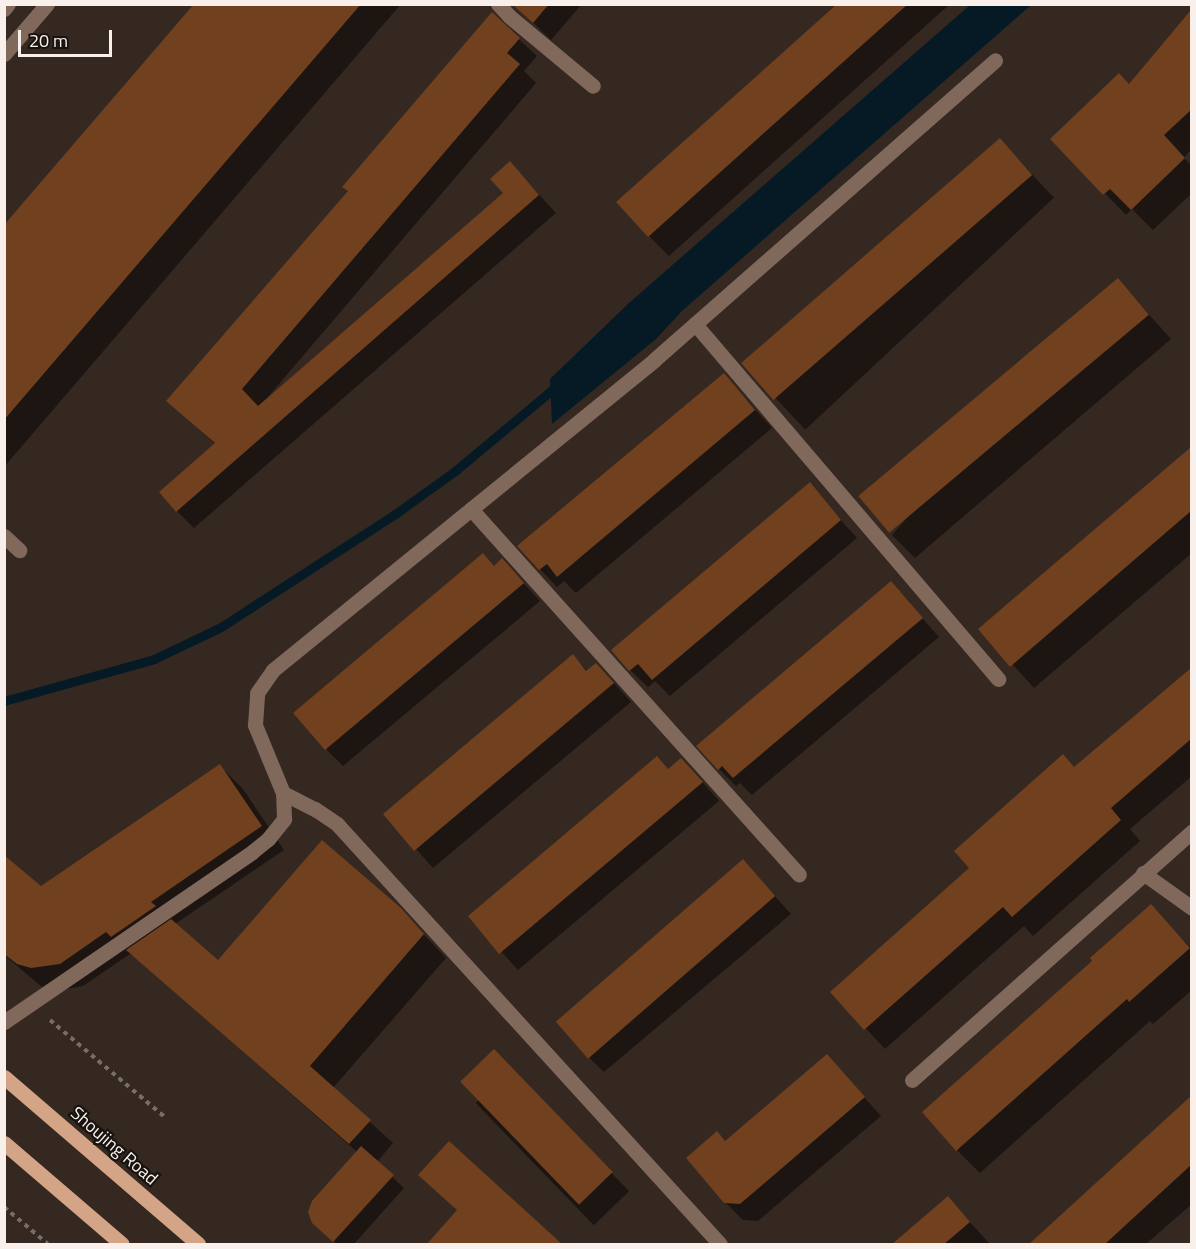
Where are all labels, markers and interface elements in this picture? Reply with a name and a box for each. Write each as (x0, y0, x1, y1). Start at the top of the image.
scale bar (21, 18, 116, 56)
text: 20 m (29, 27, 68, 54)
street label: Shoujing Road (66, 1102, 162, 1190)

